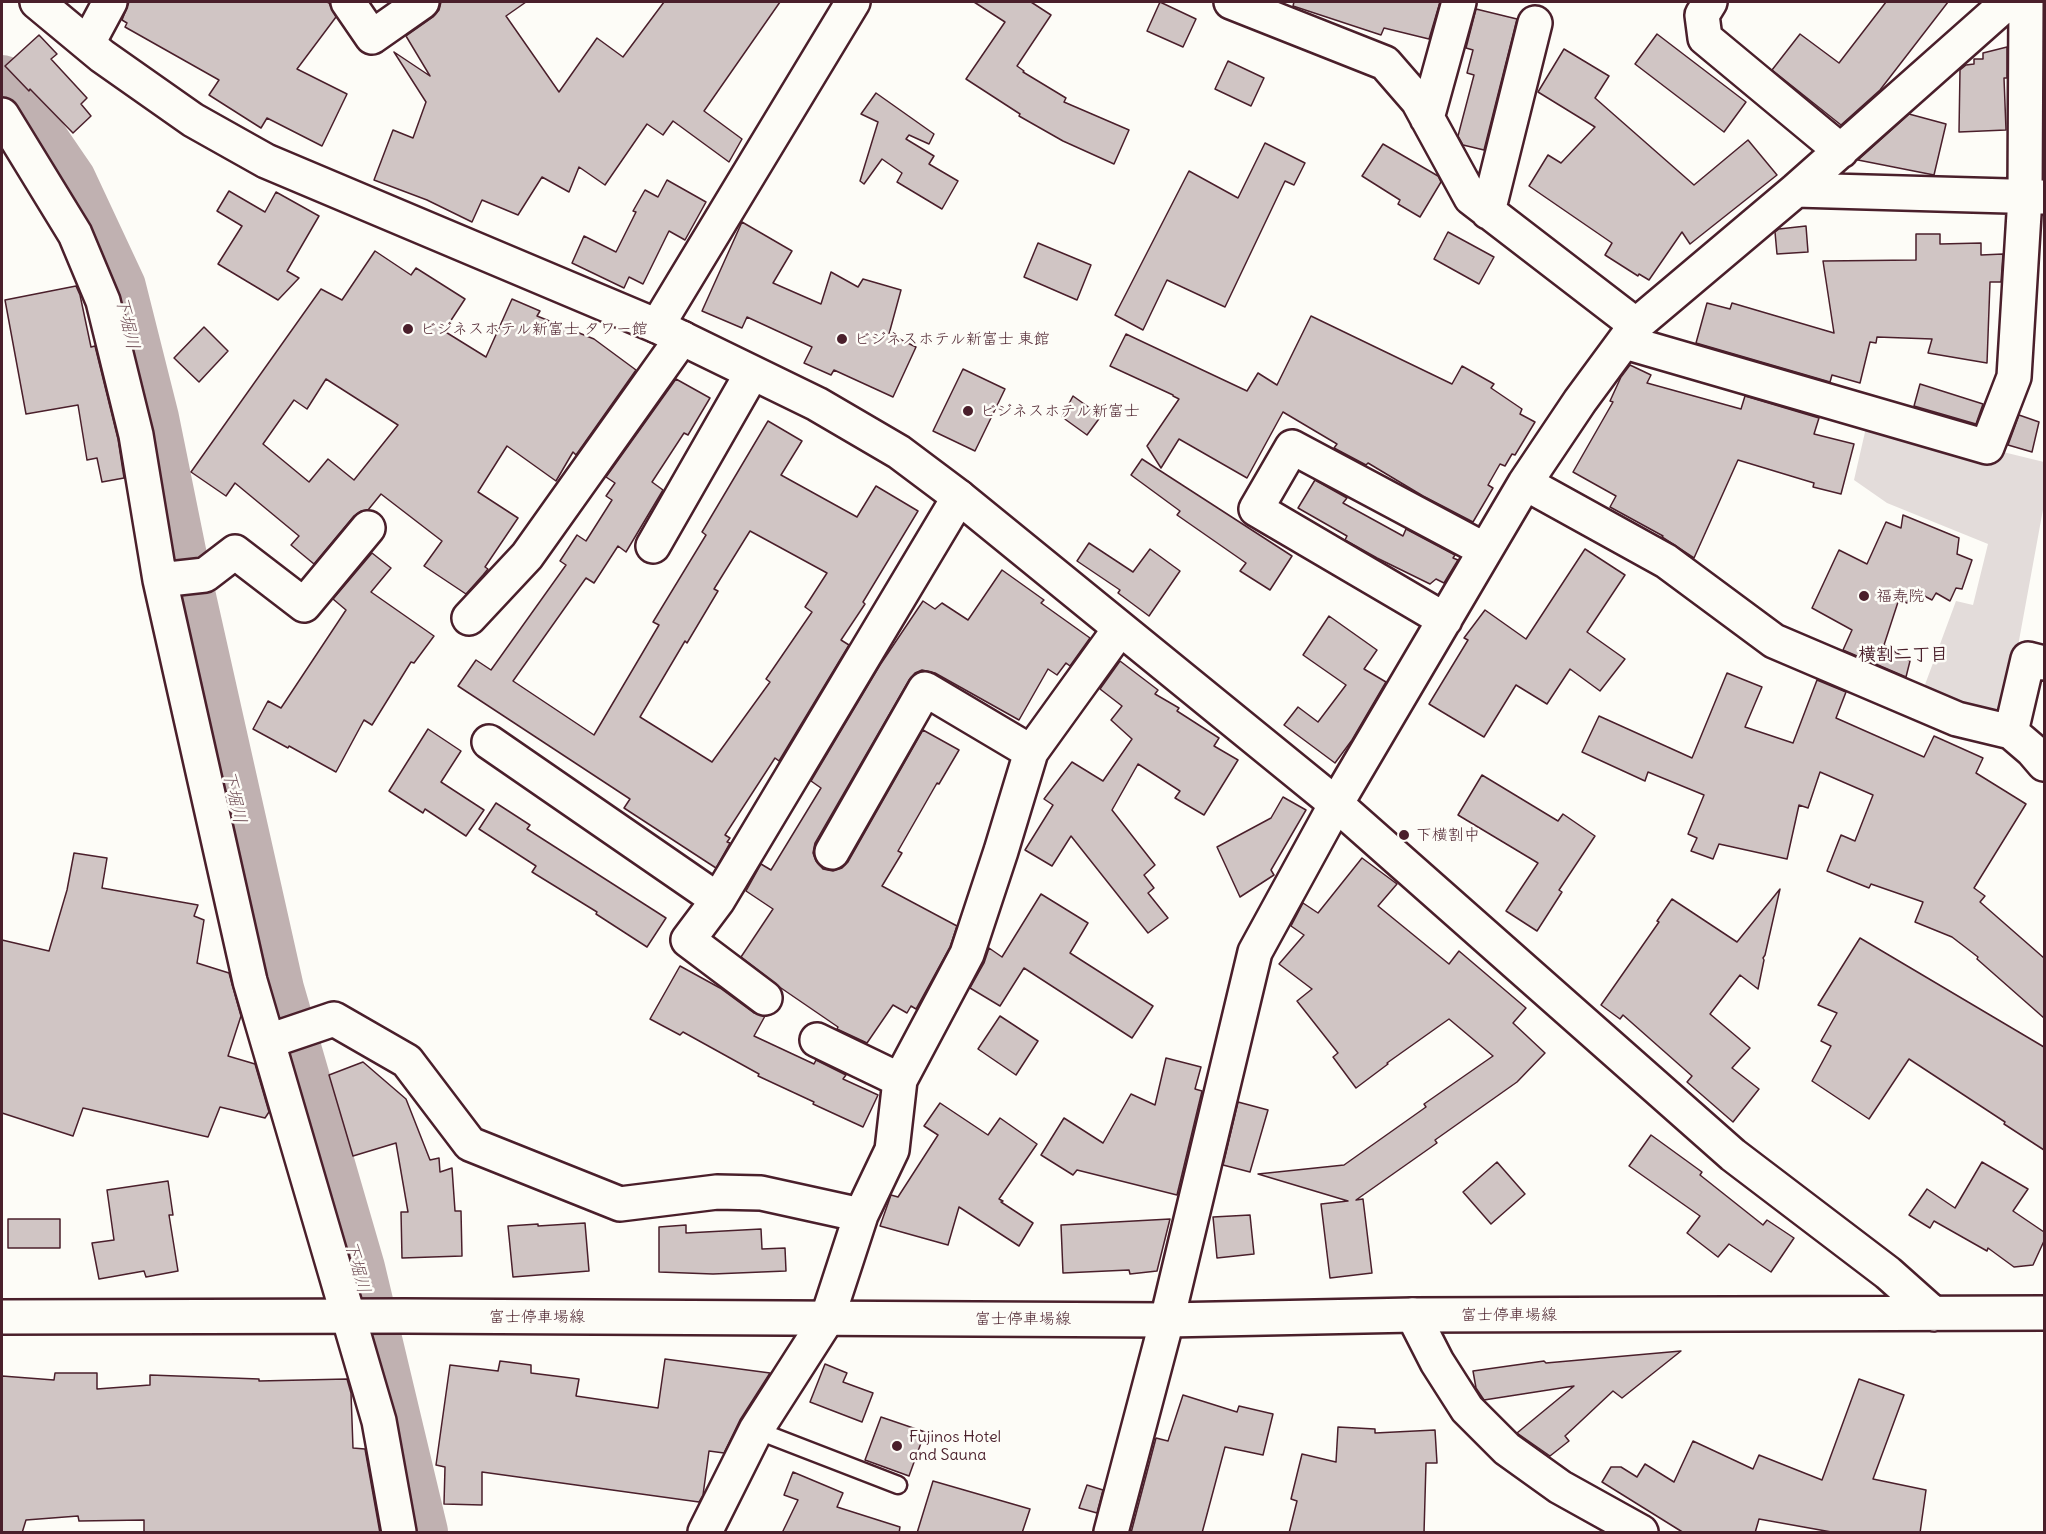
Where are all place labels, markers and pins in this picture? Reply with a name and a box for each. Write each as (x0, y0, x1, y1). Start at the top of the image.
place label: ビジネスホテル新富士 タワー館 (420, 319, 648, 339)
marker: ビジネスホテル新富士 タワー館 (401, 322, 415, 336)
place label: ビジネスホテル新富士 東館 (854, 329, 1050, 349)
marker: ビジネスホテル新富士 東館 (835, 332, 849, 346)
place label: ビジネスホテル新富士 (980, 401, 1140, 421)
marker: ビジネスホテル新富士 (961, 404, 975, 418)
place label: 福寿院 (1876, 586, 1924, 606)
marker: 福寿院 (1857, 589, 1871, 603)
place label: 下横割中 (1416, 825, 1480, 845)
marker: 下横割中 (1397, 828, 1411, 842)
place label: Fujinos Hotel and Sauna (909, 1427, 1001, 1465)
marker: Fujinos Hotel and Sauna (890, 1439, 904, 1453)

